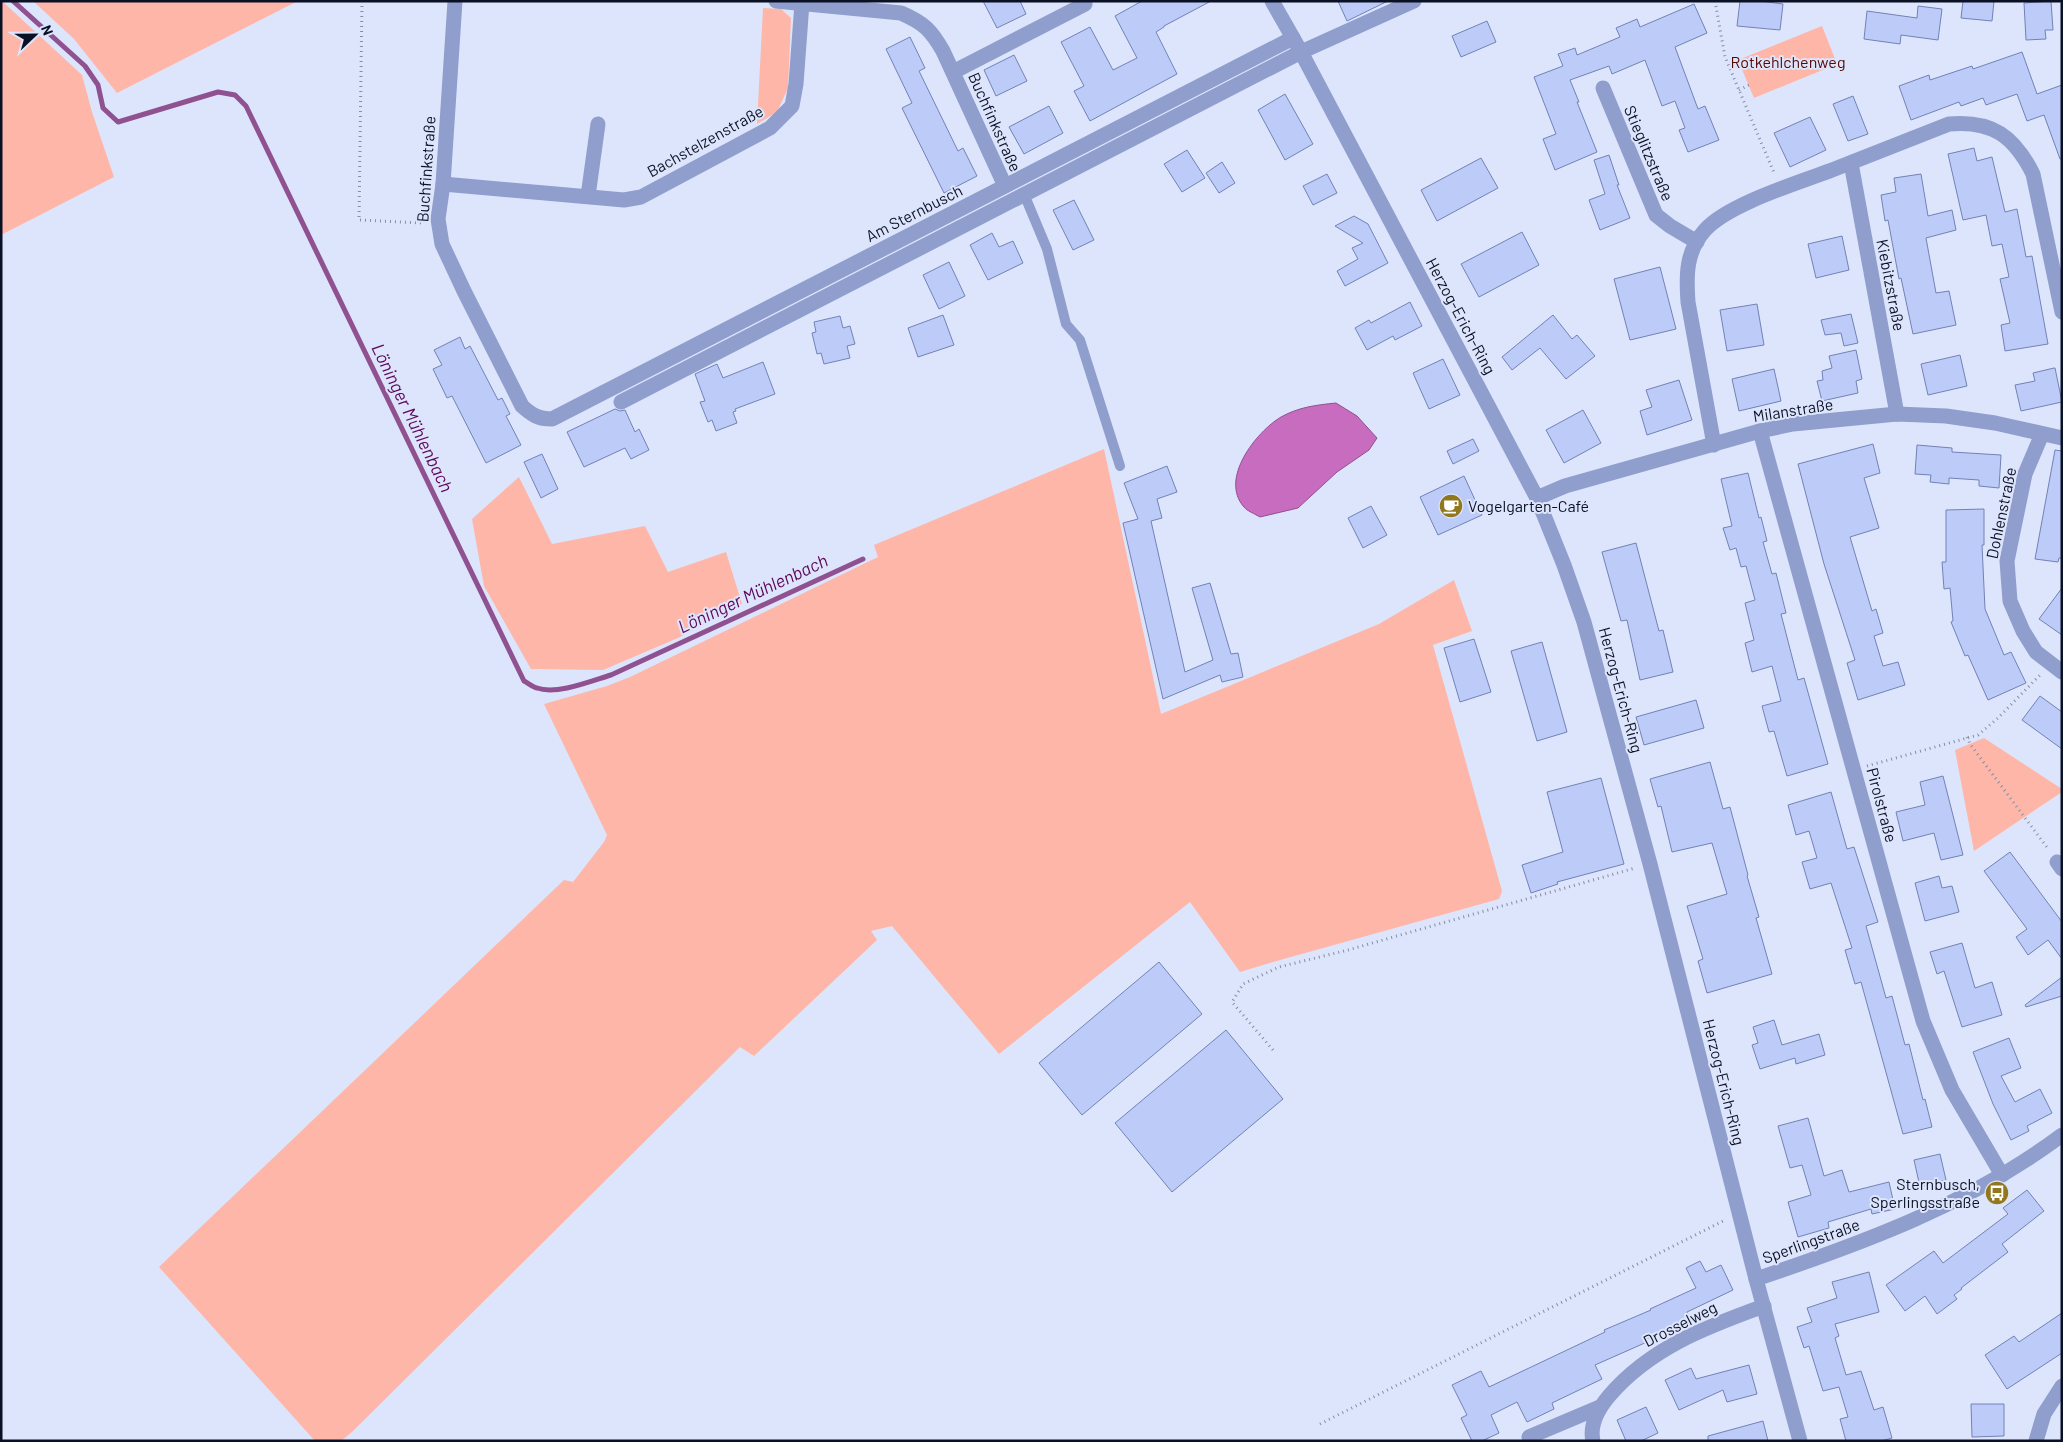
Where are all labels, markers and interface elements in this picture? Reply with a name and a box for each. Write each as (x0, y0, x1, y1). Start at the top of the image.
north arrow (10, 10, 60, 60)
text: N (38, 22, 57, 37)
park label: Rotkehlchenweg (1731, 52, 1845, 71)
street label: Buchfinkstraße (965, 69, 1026, 174)
street label: Bachstelzenstraße (643, 101, 766, 180)
street label: Stieglitzstraße (1621, 102, 1678, 203)
street label: Buchfinkstraße (412, 115, 439, 223)
street label: Am Sternbusch (862, 180, 965, 245)
street label: Kiebitzstraße (1873, 237, 1910, 332)
street label: Herzog-Erich-Ring (1423, 254, 1500, 377)
water label: Löninger Mühlenbach (367, 340, 458, 495)
street label: Milanstraße (1751, 394, 1834, 425)
street label: Dohlenstraße (1982, 465, 2019, 560)
cafe icon: Vogelgarten-Café (1438, 493, 1464, 519)
place label: Vogelgarten-Café (1468, 496, 1589, 515)
water label: Löninger Mühlenbach (674, 549, 831, 637)
street label: Herzog-Erich-Ring (1596, 625, 1647, 755)
street label: Pirolstraße (1863, 765, 1902, 844)
street label: Herzog-Erich-Ring (1700, 1017, 1749, 1147)
place label: Sternbusch, Sperlingsstraße (1870, 1174, 1980, 1211)
bus stop icon: Sternbusch, Sperlingsstraße (1984, 1180, 2010, 1206)
street label: Sperlingstraße (1760, 1214, 1862, 1267)
street label: Drosselweg (1640, 1297, 1720, 1350)

